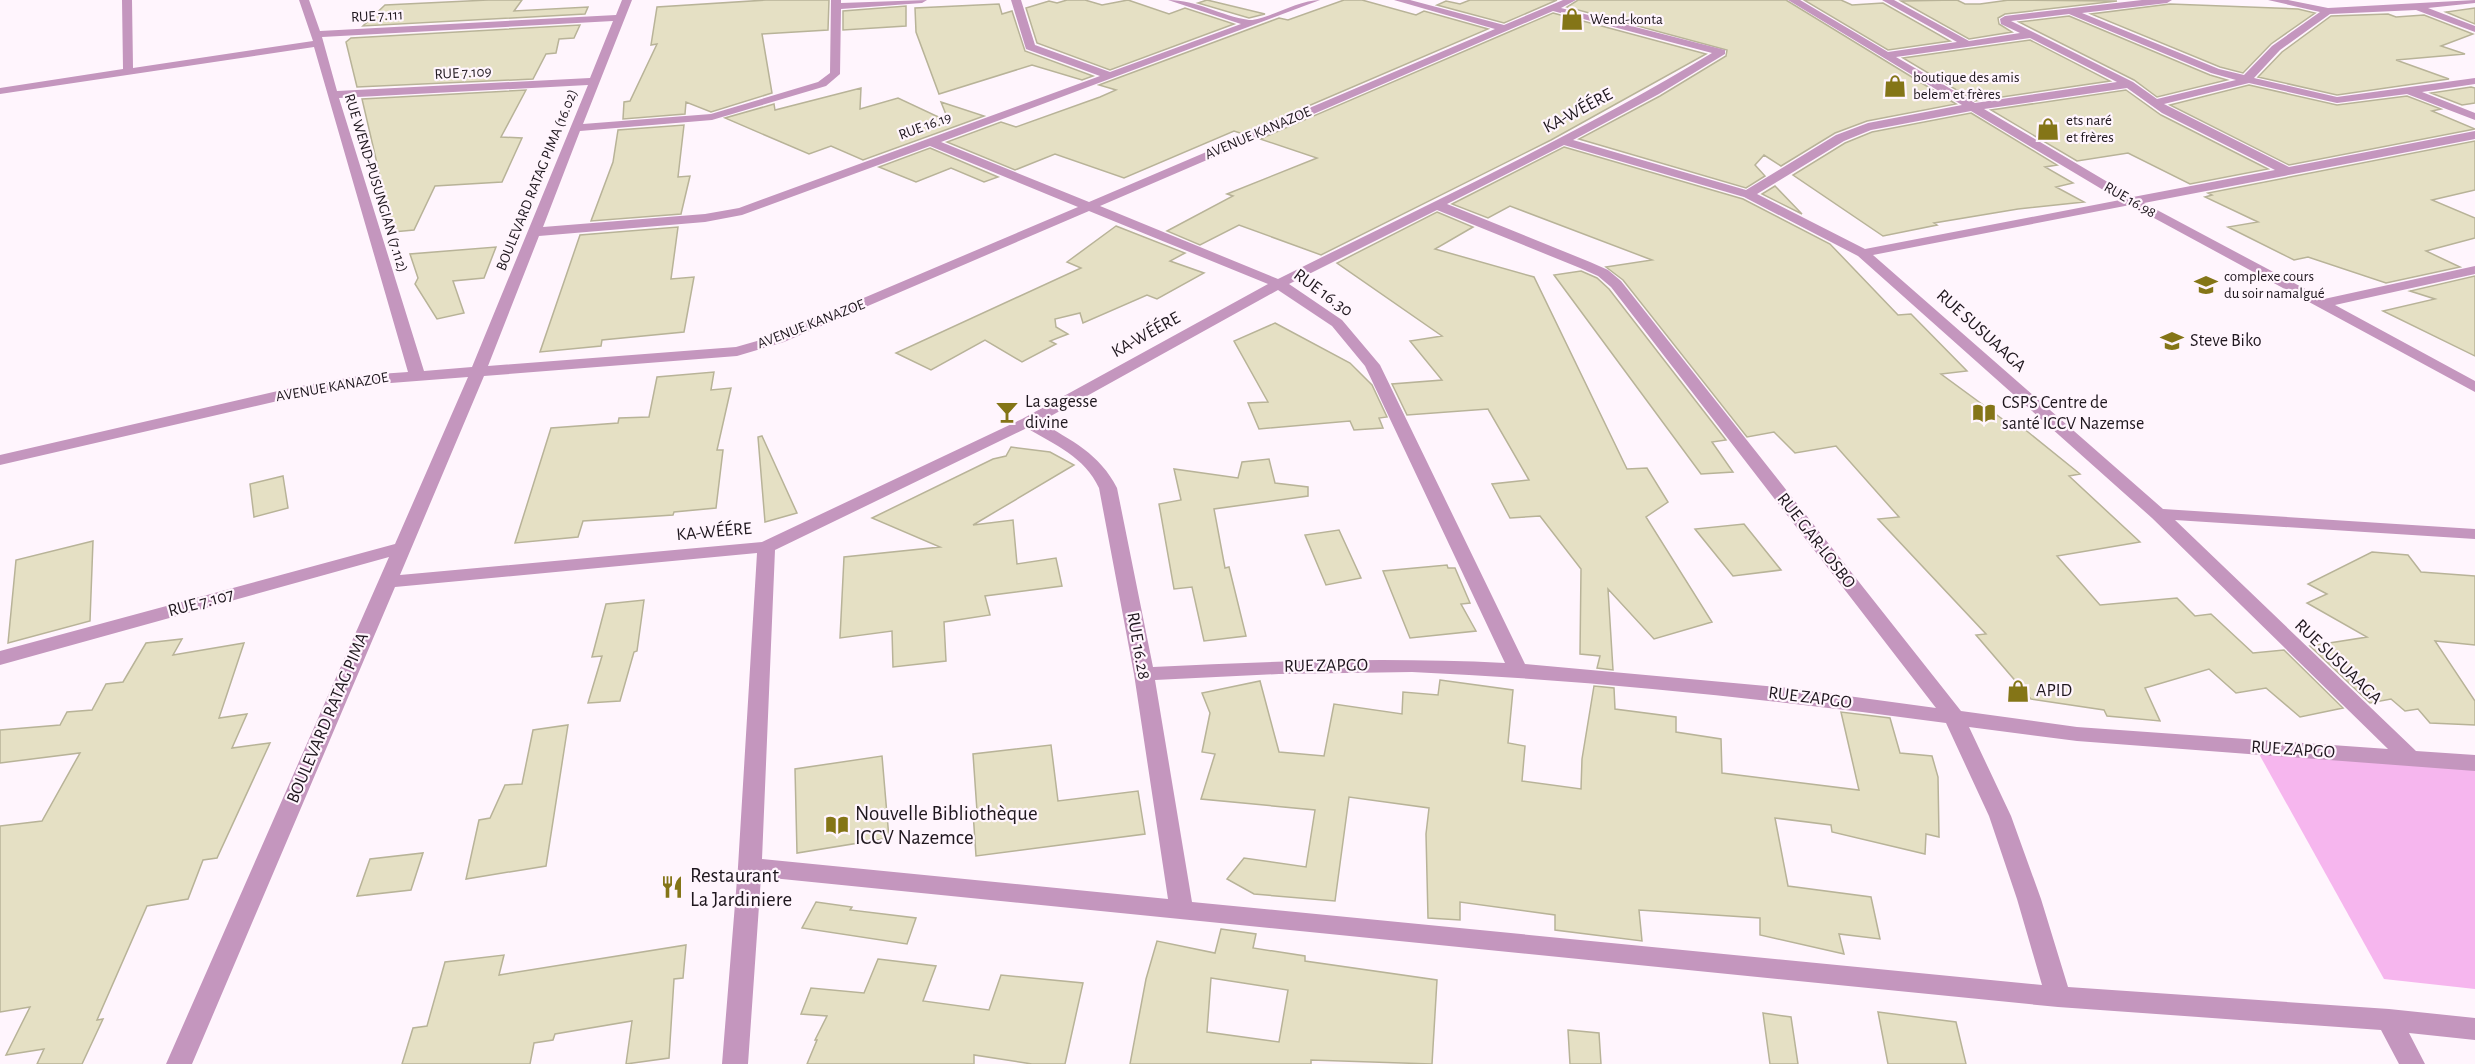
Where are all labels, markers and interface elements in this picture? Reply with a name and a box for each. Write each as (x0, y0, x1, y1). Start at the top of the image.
shop icon: Wend-konta (1559, 6, 1585, 32)
street label: RUE 7.111 (350, 7, 404, 25)
place label: Wend-konta (1590, 12, 1663, 27)
street label: RUE 7.109 (434, 64, 492, 82)
place label: boutique des amis belem et frères (1913, 70, 2020, 102)
shop icon: boutique des amis belem et frères (1882, 73, 1908, 99)
street label: KA-WÉÉRE (1539, 83, 1616, 137)
street label: BOULEVARD RATAG PIMA (16.02) (494, 87, 580, 273)
street label: RUE WEND-PUSUNGIAN (7.112) (342, 92, 410, 274)
street label: AVENUE KANAZOE (1203, 104, 1313, 162)
street label: RUE 16.19 (897, 110, 953, 142)
place label: ets naré et frères (2066, 113, 2114, 145)
shop icon: ets naré et frères (2035, 116, 2061, 142)
street label: RUE 16.98 (2102, 179, 2158, 221)
street label: RUE 16.30 (1290, 266, 1356, 320)
place label: complexe cours du soir namalgué (2224, 269, 2325, 301)
school or university icon: complexe cours du soir namalgué (2193, 272, 2219, 298)
street label: RUE SUSUAAGA (1933, 286, 2030, 376)
street label: AVENUE KANAZOE (755, 297, 867, 351)
street label: KA-WÉÉRE (1107, 306, 1184, 361)
school or university icon: Steve Biko (2159, 328, 2185, 354)
place label: Steve Biko (2190, 332, 2262, 350)
street label: AVENUE KANAZOE (275, 370, 389, 404)
place label: La sagesse divine (1025, 393, 1097, 432)
place label: CSPS Centre de santé ICCV Nazemse (2002, 394, 2144, 433)
bar icon: La sagesse divine (994, 399, 1020, 425)
library icon: CSPS Centre de santé ICCV Nazemse (1971, 400, 1997, 426)
street label: RUE GAR-LOSBO (1773, 490, 1859, 592)
street label: KA-WÉÉRE (675, 517, 753, 544)
street label: RUE 7.107 (166, 586, 236, 620)
street label: RUE 16.28 (1123, 611, 1153, 681)
street label: RUE SUSUAAGA (2291, 616, 2386, 708)
street label: BOULEVARD RATAG PIMA (284, 630, 372, 806)
street label: RUE ZAPGO (1284, 656, 1368, 676)
shop icon: APID (2005, 678, 2031, 704)
place label: APID (2036, 682, 2072, 700)
street label: RUE ZAPGO (1767, 684, 1853, 712)
street label: RUE ZAPGO (2250, 738, 2336, 762)
place label: Nouvelle Bibliothèque ICCV Nazemce (855, 803, 1038, 848)
library icon: Nouvelle Bibliothèque ICCV Nazemce (824, 812, 850, 838)
place label: Restaurant La Jardiniere (690, 865, 792, 910)
restaurant icon: Restaurant La Jardiniere (659, 874, 685, 900)

